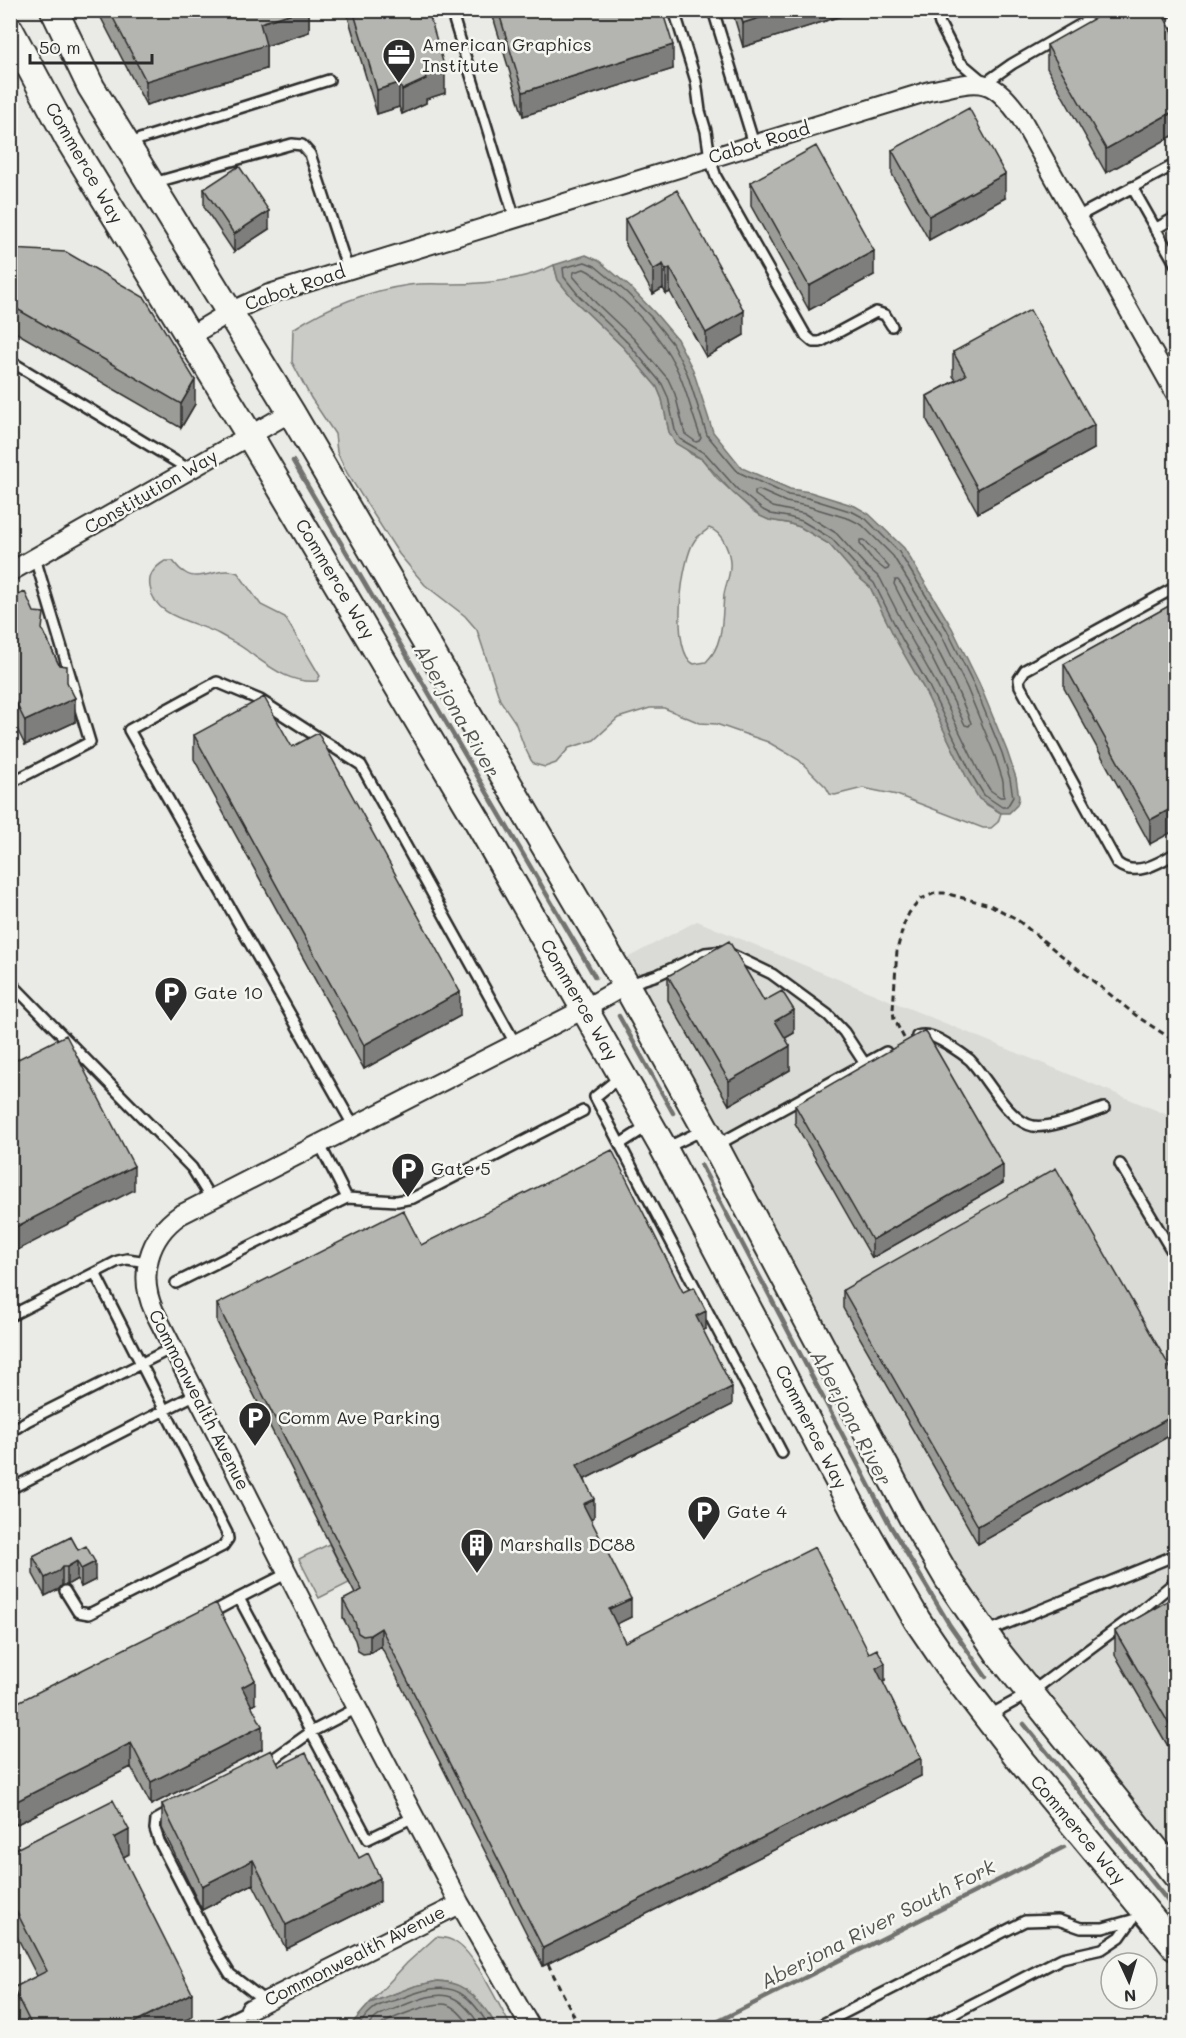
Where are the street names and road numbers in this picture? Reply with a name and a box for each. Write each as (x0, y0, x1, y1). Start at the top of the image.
street label: Commerce Way (40, 97, 129, 228)
street label: Cabot Road (705, 115, 812, 169)
street label: Cabot Road (241, 259, 348, 315)
street label: Constitution Way (80, 443, 221, 539)
street label: Commerce Way (290, 514, 381, 643)
street label: Commerce Way (535, 934, 624, 1065)
street label: Commonwealth Avenue (144, 1305, 256, 1494)
street label: Commerce Way (770, 1360, 854, 1493)
street label: Commerce Way (1026, 1769, 1132, 1889)
street label: Commonwealth Avenue (260, 1899, 449, 2011)

